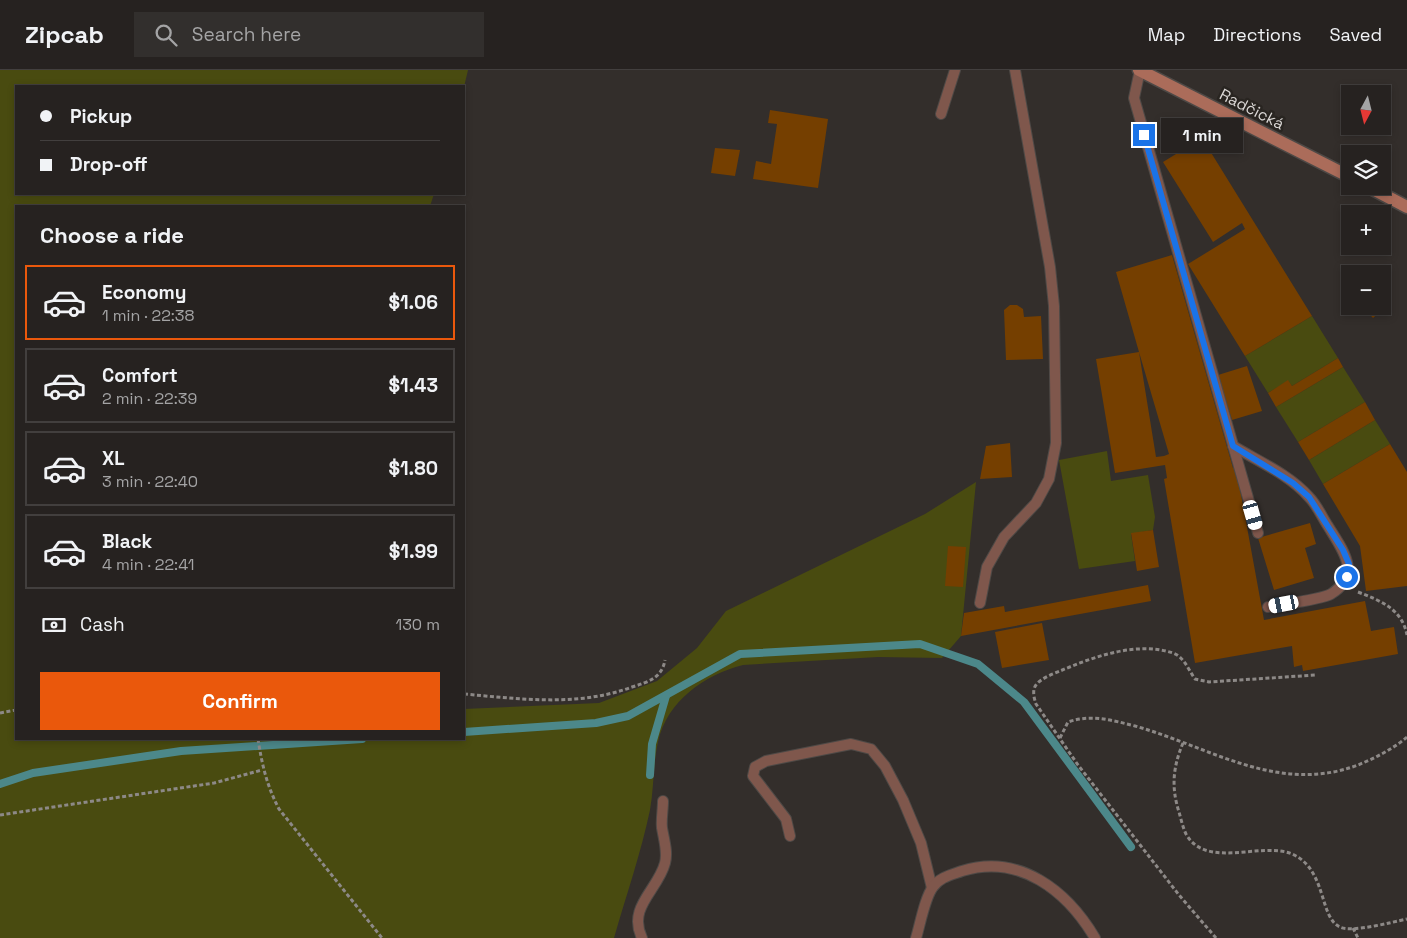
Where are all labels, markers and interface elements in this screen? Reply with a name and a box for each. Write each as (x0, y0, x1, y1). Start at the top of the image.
search box (134, 12, 484, 57)
text: Zipcab (25, 19, 104, 50)
icon: search (152, 21, 180, 49)
text: Search here (192, 22, 301, 47)
text: Map (1148, 23, 1185, 46)
text: Directions (1213, 23, 1302, 46)
text: Saved (1330, 23, 1382, 46)
street label: Radčická (1216, 84, 1288, 134)
north arrow (1341, 85, 1391, 135)
map controls (1341, 85, 1391, 315)
text: Pickup (70, 104, 132, 129)
callout: 1 min (1162, 118, 1244, 152)
route end (1133, 124, 1155, 146)
text: 1 min (1182, 125, 1222, 146)
button: layers (1341, 145, 1391, 195)
text: Drop-off (70, 152, 148, 177)
button: + (1341, 205, 1391, 255)
text: Choose a ride (40, 221, 184, 249)
button: − (1341, 265, 1391, 315)
icon: car (42, 280, 87, 325)
text: Economy (102, 280, 186, 305)
text: $1.06 (388, 290, 438, 315)
text: 1 min · 22:38 (102, 305, 194, 326)
icon: car (42, 363, 87, 408)
text: Comfort (102, 363, 178, 388)
text: $1.43 (389, 373, 438, 398)
text: 2 min · 22:39 (102, 388, 197, 409)
icon: car (42, 446, 87, 491)
text: XL (102, 446, 125, 471)
text: $1.80 (389, 456, 438, 481)
text: 3 min · 22:40 (102, 471, 198, 492)
car (1241, 499, 1264, 531)
icon: car (42, 529, 87, 574)
text: Black (102, 529, 152, 554)
text: $1.99 (389, 539, 438, 564)
text: 4 min · 22:41 (102, 554, 194, 575)
route start (1336, 566, 1358, 588)
car (1267, 594, 1300, 614)
icon: cash (40, 611, 68, 639)
text: Cash (80, 612, 125, 637)
text: 130 m (396, 614, 440, 635)
button: Confirm (40, 672, 440, 730)

